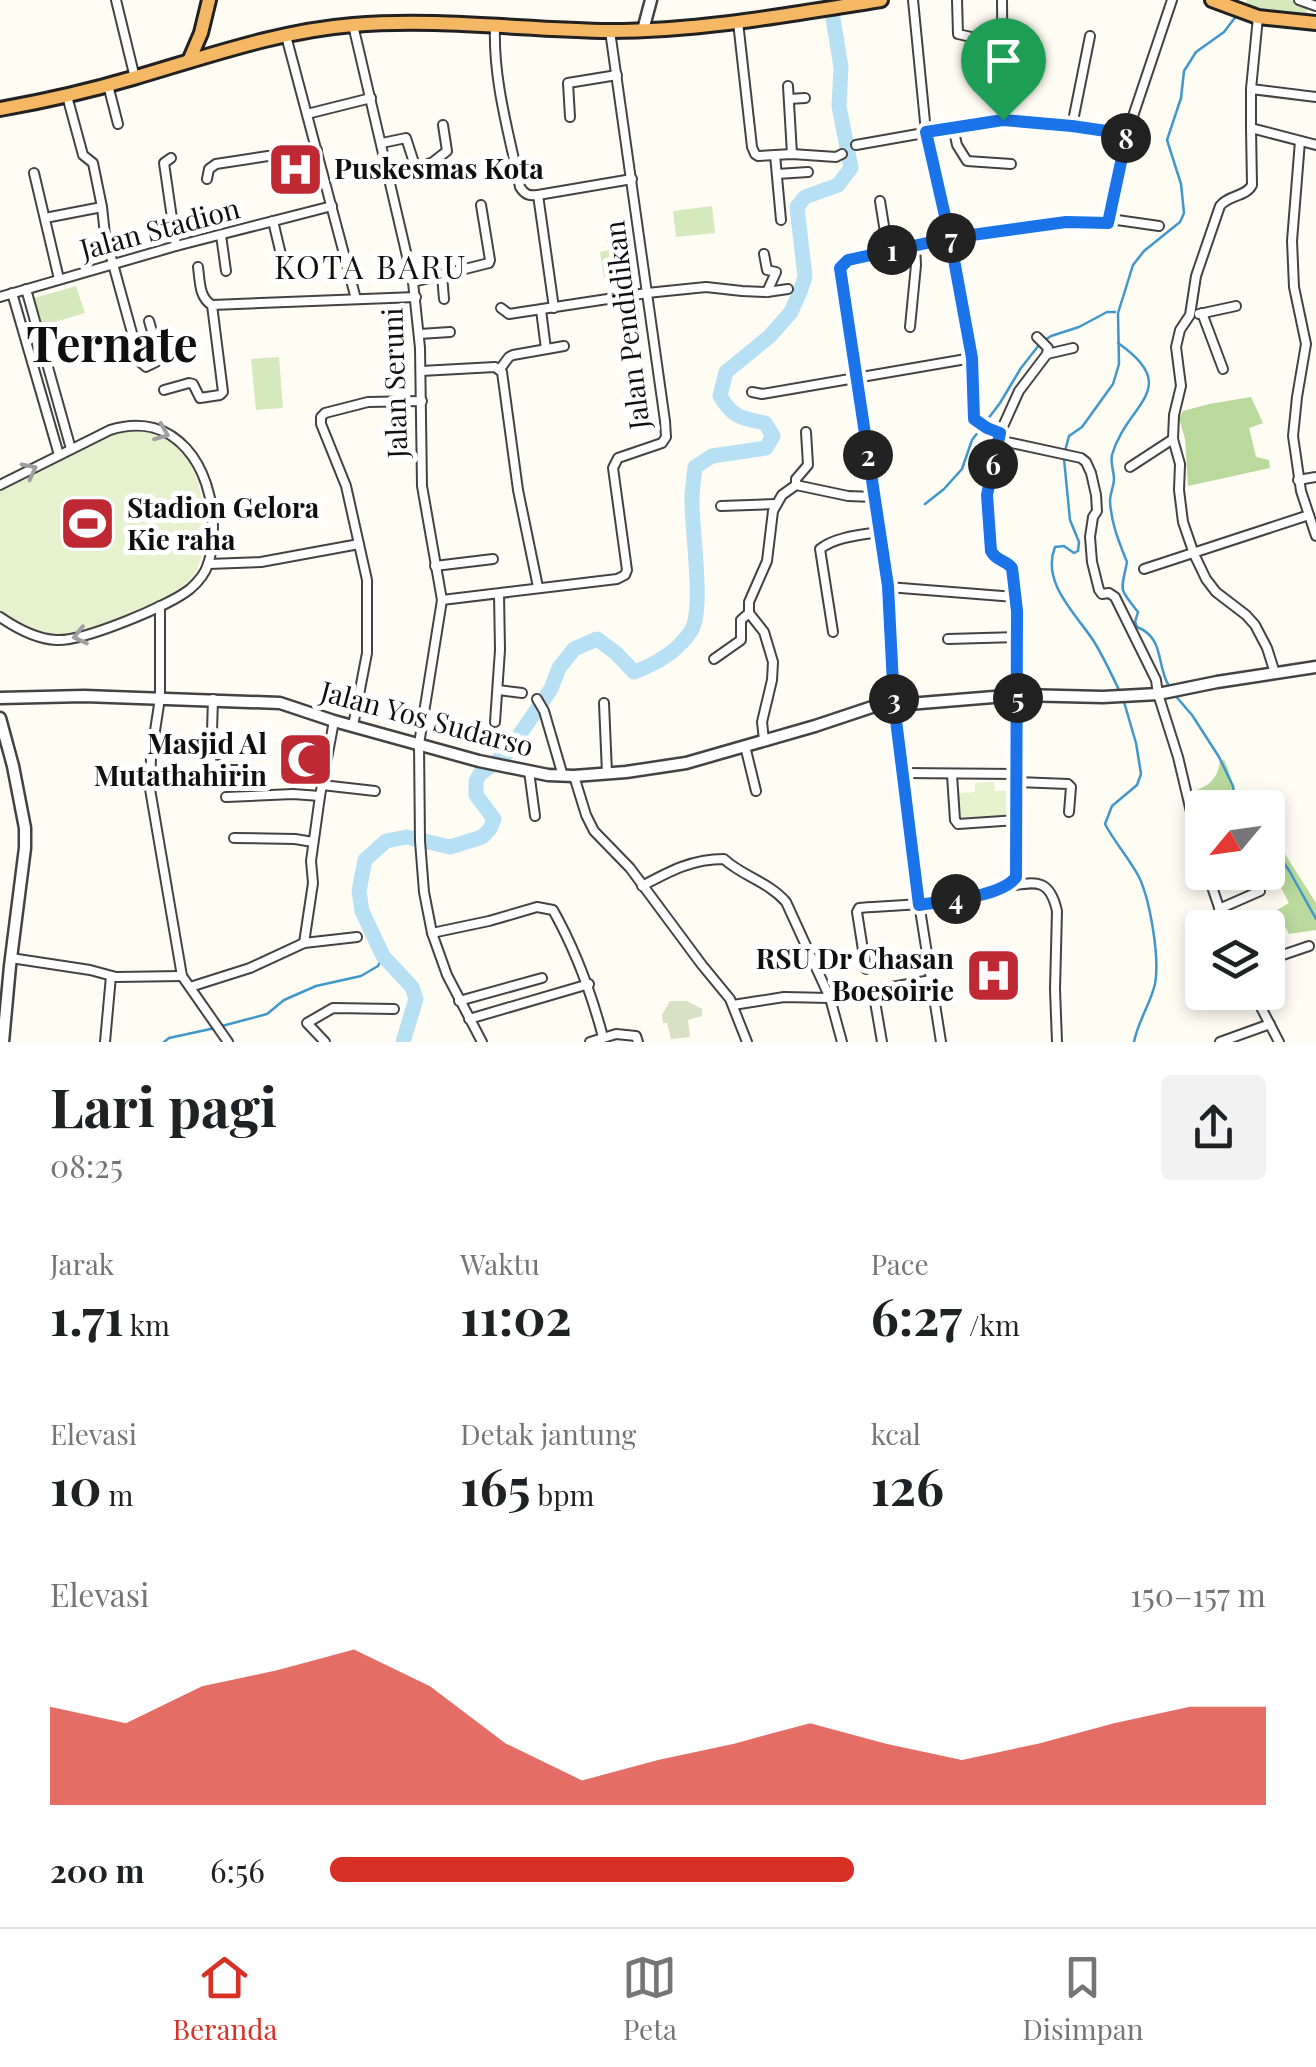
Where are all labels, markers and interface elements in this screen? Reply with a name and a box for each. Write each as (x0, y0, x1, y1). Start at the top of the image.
pin (961, 18, 1046, 121)
icon: arrive (976, 33, 1031, 88)
pin: 8 (1101, 113, 1151, 163)
text: 8 (1118, 119, 1134, 156)
hospital icon: Puskesmas Kota (265, 139, 325, 199)
place label: Puskesmas Kota (334, 149, 544, 186)
street label: Jalan Stadion (75, 188, 244, 267)
pin: 7 (926, 213, 976, 263)
street label: Jalan Pendidikan (594, 219, 657, 433)
text: 7 (945, 219, 957, 256)
pin: 1 (867, 225, 917, 275)
text: 1 (887, 231, 897, 268)
district label: KOTA BARU (274, 244, 468, 287)
street label: Jalan Seruni (372, 307, 415, 460)
district label: Ternate (26, 310, 198, 374)
one-way arrow (152, 422, 169, 442)
pin: 2 (843, 430, 893, 480)
text: 2 (861, 436, 875, 473)
pin: 6 (968, 439, 1018, 489)
text: 6 (985, 445, 1001, 482)
one-way arrow (19, 463, 37, 482)
place label: Stadion Gelora Kie raha (127, 488, 320, 557)
sports icon: Stadion Gelora Kie raha (58, 494, 118, 554)
one-way arrow (72, 625, 89, 646)
street label: Jalan Yos Sudarso (316, 671, 538, 764)
pin: 5 (993, 673, 1043, 723)
pin: 3 (869, 674, 919, 724)
text: 5 (1012, 679, 1024, 716)
text: 3 (887, 680, 901, 717)
place label: Masjid Al Mutathahirin (94, 724, 267, 793)
mosque icon: Masjid Al Mutathahirin (276, 730, 336, 790)
north arrow (1185, 790, 1285, 890)
map controls (1185, 790, 1285, 1010)
pin: 4 (931, 874, 981, 924)
text: 4 (949, 880, 963, 917)
button: layers (1185, 910, 1285, 1010)
place label: RSU Dr Chasan Boesoirie (756, 939, 954, 1008)
hospital icon: RSU Dr Chasan Boesoirie (963, 945, 1023, 1005)
text: Lari pagi (50, 1068, 277, 1142)
button: share (1161, 1075, 1266, 1180)
text: 08:25 (50, 1143, 123, 1186)
text: Jarak (50, 1245, 114, 1282)
text: Waktu (460, 1245, 540, 1282)
text: Pace (871, 1245, 929, 1282)
text: 1.71 (50, 1282, 124, 1349)
text: 11:02 (460, 1282, 572, 1349)
text: 6:27 (871, 1282, 962, 1349)
text: km (124, 1306, 170, 1343)
text: /km (962, 1306, 1020, 1343)
text: Elevasi (50, 1415, 137, 1452)
text: Detak jantung (460, 1415, 636, 1452)
text: kcal (871, 1415, 921, 1452)
text: 10 (50, 1452, 101, 1519)
text: 165 (460, 1452, 530, 1519)
text: 126 (871, 1452, 944, 1519)
text: m (101, 1476, 133, 1513)
text: bpm (530, 1476, 594, 1513)
text: Elevasi (50, 1572, 149, 1615)
text: 150–157 m (1130, 1572, 1266, 1615)
text: 200 m (50, 1848, 144, 1891)
text: 6:56 (210, 1848, 265, 1891)
tab: Beranda (173, 1950, 277, 2047)
tab: Peta (622, 1950, 677, 2047)
tab: Disimpan (1022, 1950, 1143, 2047)

